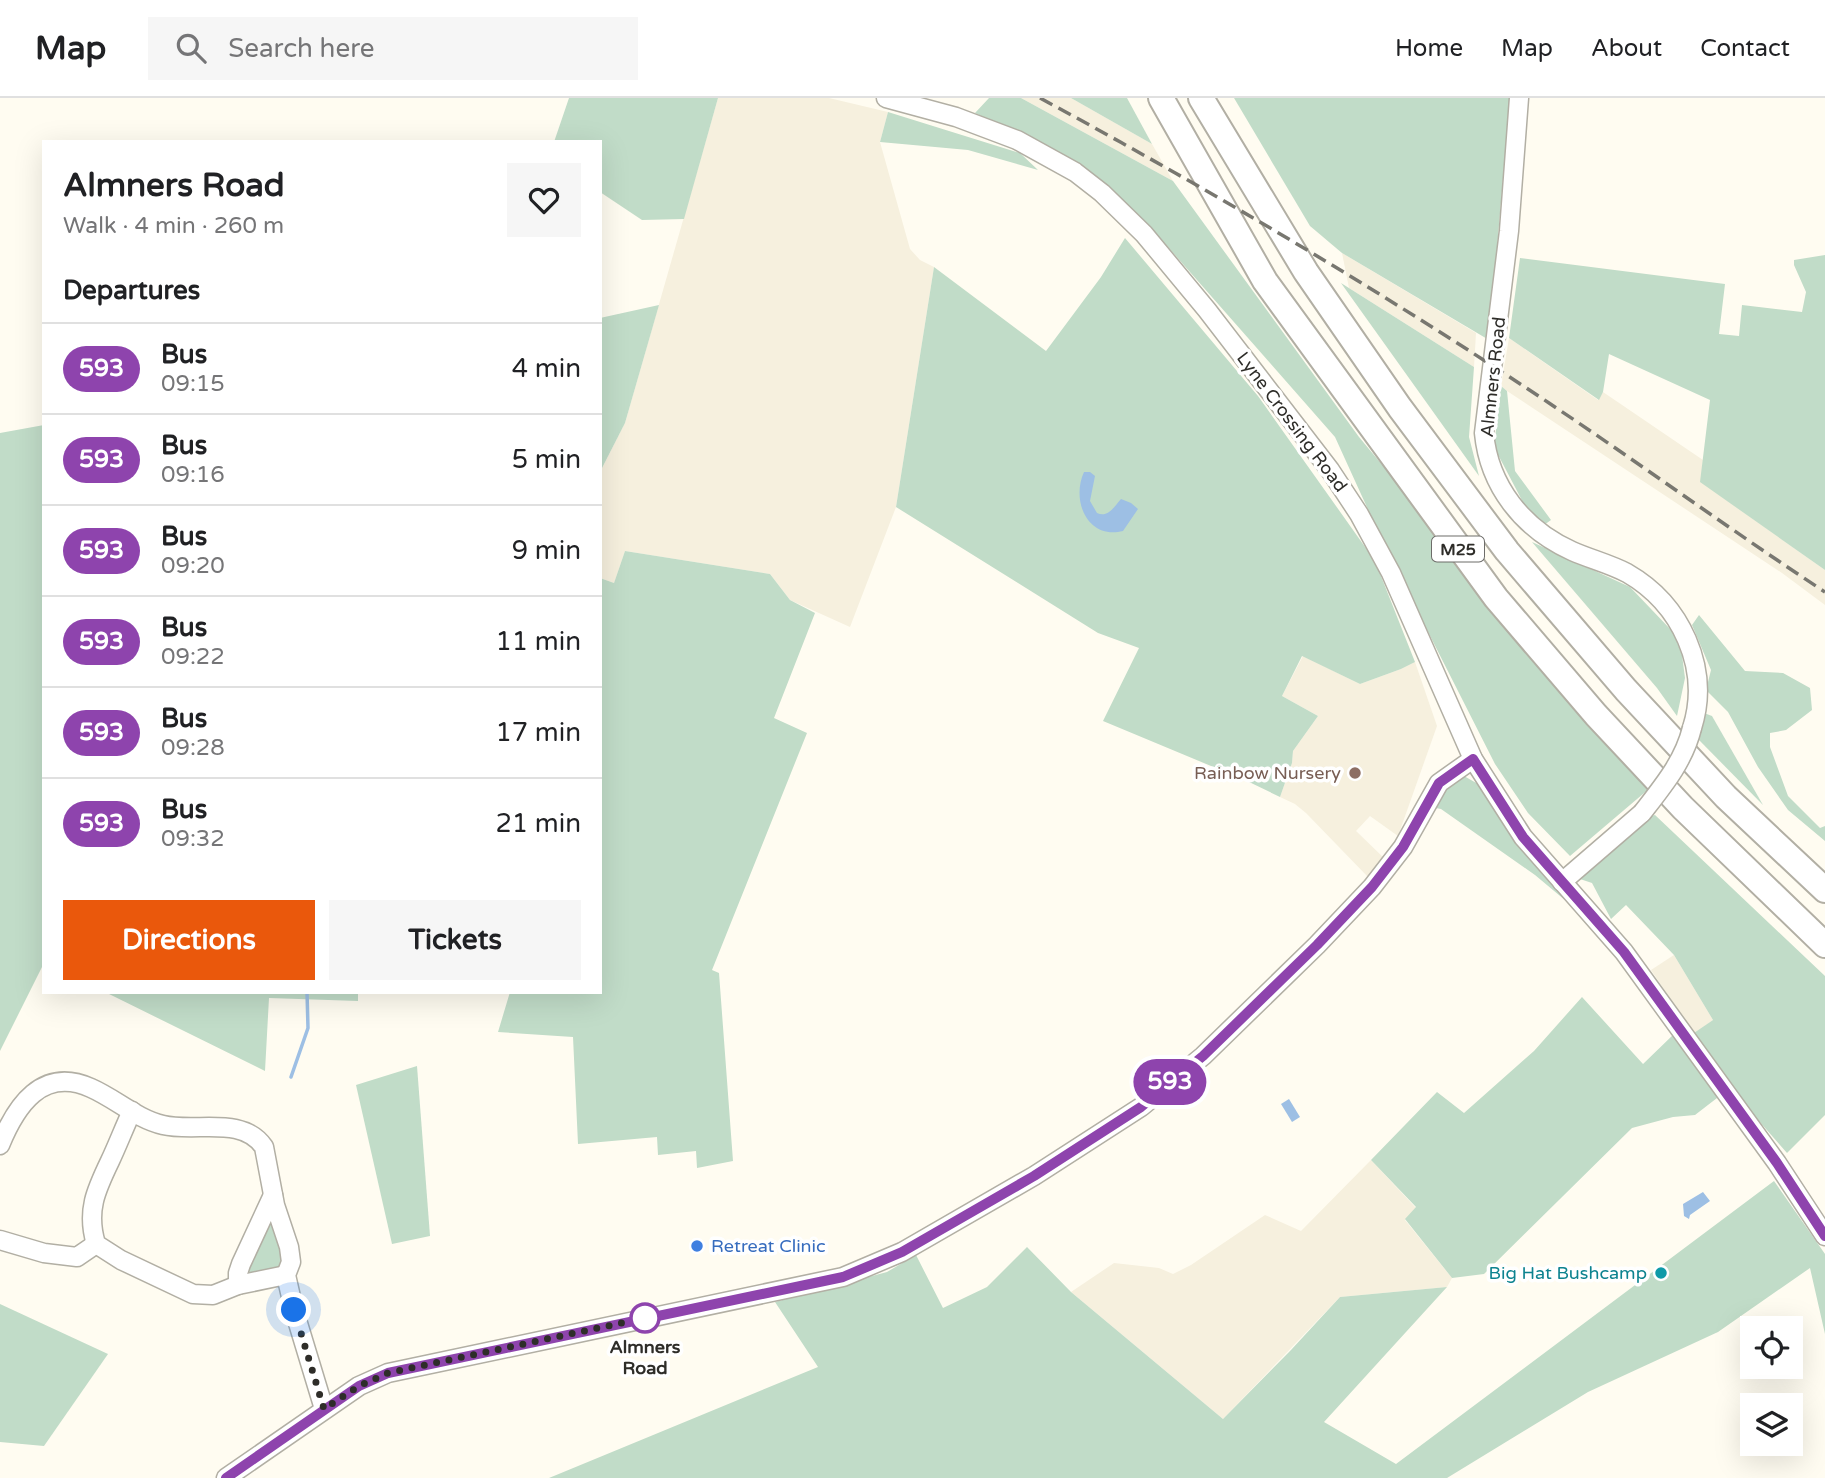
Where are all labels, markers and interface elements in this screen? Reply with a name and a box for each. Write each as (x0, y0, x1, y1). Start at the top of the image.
search box (148, 17, 638, 80)
text: Map (35, 29, 106, 68)
icon: search (172, 29, 210, 67)
text: Search here (228, 33, 374, 64)
text: Home (1395, 34, 1463, 63)
text: Map (1501, 34, 1553, 63)
text: About (1591, 34, 1662, 63)
text: Contact (1700, 34, 1790, 63)
button: heart (507, 163, 581, 237)
text: Almners Road (63, 166, 285, 205)
text: Walk · 4 min · 260 m (63, 212, 284, 240)
text: Departures (63, 275, 200, 306)
street label: Almners Road (1476, 316, 1510, 438)
text: Bus (161, 339, 207, 370)
street label: Lyne Crossing Road (1232, 348, 1352, 496)
text: 4 min (512, 353, 581, 384)
text: 593 (79, 354, 124, 383)
text: 09:15 (161, 370, 225, 398)
text: Bus (161, 430, 207, 461)
text: 5 min (512, 444, 581, 475)
text: 593 (79, 445, 124, 474)
text: 09:16 (161, 461, 225, 489)
text: Bus (161, 521, 207, 552)
text: 9 min (512, 535, 581, 566)
text: 593 (79, 536, 124, 565)
road number: M25 (1432, 536, 1484, 562)
text: 09:20 (161, 552, 225, 580)
text: Bus (161, 612, 207, 643)
text: 11 min (495, 626, 581, 657)
text: 593 (79, 627, 124, 656)
text: 09:22 (161, 643, 225, 671)
text: Bus (161, 703, 207, 734)
text: 17 min (495, 717, 581, 748)
text: 593 (79, 718, 124, 747)
text: 09:28 (161, 734, 225, 762)
place label: Rainbow Nursery (1194, 762, 1341, 784)
marker: Rainbow Nursery (1347, 765, 1363, 781)
text: Bus (161, 794, 207, 825)
text: 21 min (495, 808, 581, 839)
text: 593 (79, 809, 124, 838)
text: 09:32 (161, 825, 225, 853)
button: Directions (63, 900, 315, 980)
button: Tickets (329, 900, 581, 980)
line badge: 593 (1130, 1059, 1210, 1105)
text: 593 (1147, 1067, 1193, 1096)
place label: Retreat Clinic (711, 1235, 826, 1257)
marker: Retreat Clinic (689, 1238, 705, 1254)
place label: Big Hat Bushcamp (1489, 1262, 1647, 1284)
marker: Big Hat Bushcamp (1653, 1265, 1669, 1281)
your location (276, 1292, 311, 1327)
marker: Almners Road (630, 1303, 660, 1333)
map controls (1740, 1316, 1803, 1456)
button: locate (1740, 1316, 1803, 1379)
place label: Almners Road (609, 1336, 681, 1379)
button: layers (1740, 1393, 1803, 1456)

